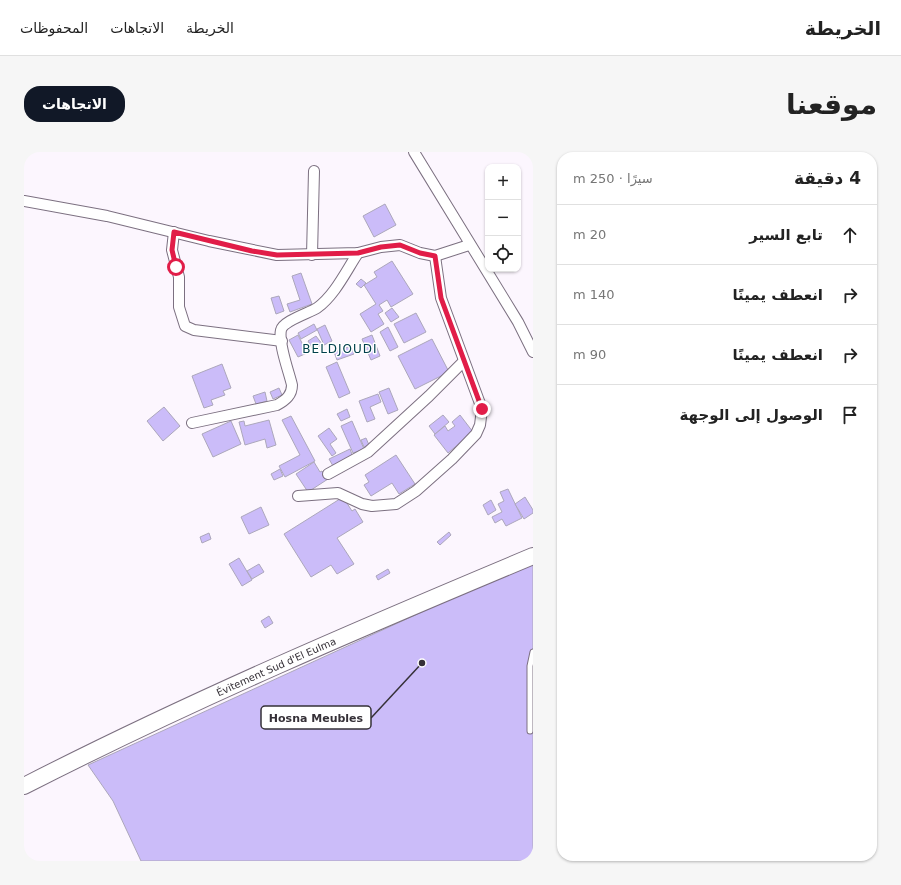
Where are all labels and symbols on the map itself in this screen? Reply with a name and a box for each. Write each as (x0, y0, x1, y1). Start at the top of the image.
route start (167, 258, 185, 276)
district label: BELDJOUDI (302, 342, 378, 356)
route end (473, 400, 491, 418)
street label: Évitement Sud d'El Eulma (214, 635, 337, 698)
callout: Hosna Meubles (261, 706, 371, 729)
text: Hosna Meubles (269, 712, 364, 725)

